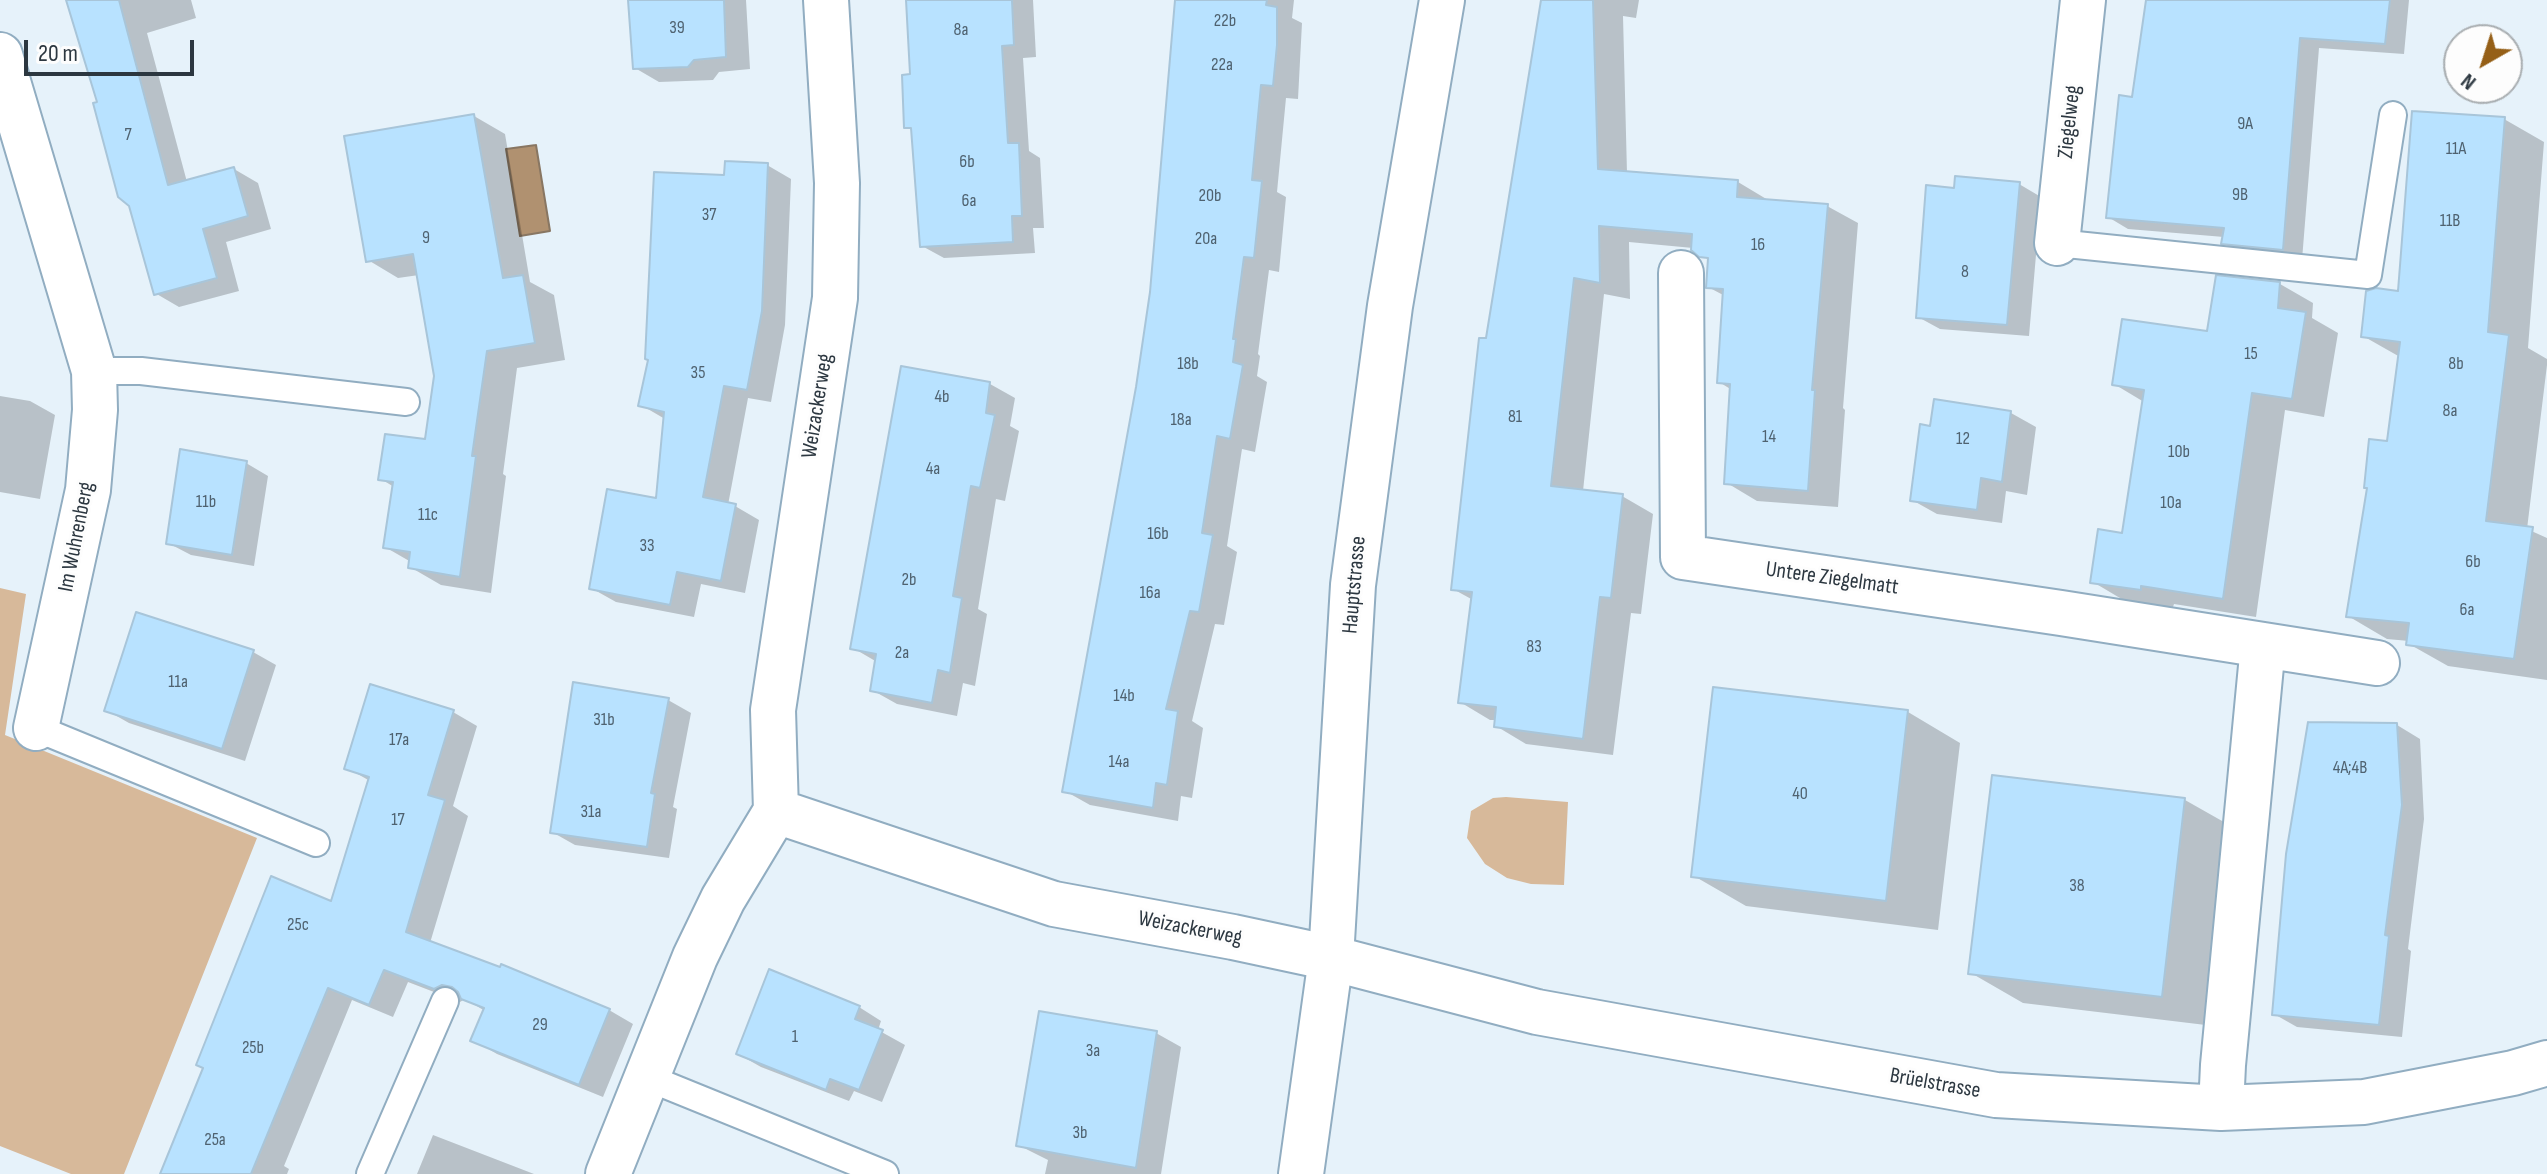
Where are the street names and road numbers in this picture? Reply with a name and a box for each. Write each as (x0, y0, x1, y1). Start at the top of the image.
street label: Ziegelweg (2053, 84, 2087, 160)
street label: Weizackerweg (797, 352, 839, 460)
street label: Im Wuhrenberg (53, 480, 101, 594)
street label: Hauptstrasse (1338, 535, 1372, 635)
street label: Untere Ziegelmatt (1764, 557, 1900, 601)
street label: Weizackerweg (1136, 906, 1244, 952)
street label: Brüelstrasse (1888, 1063, 1982, 1105)

